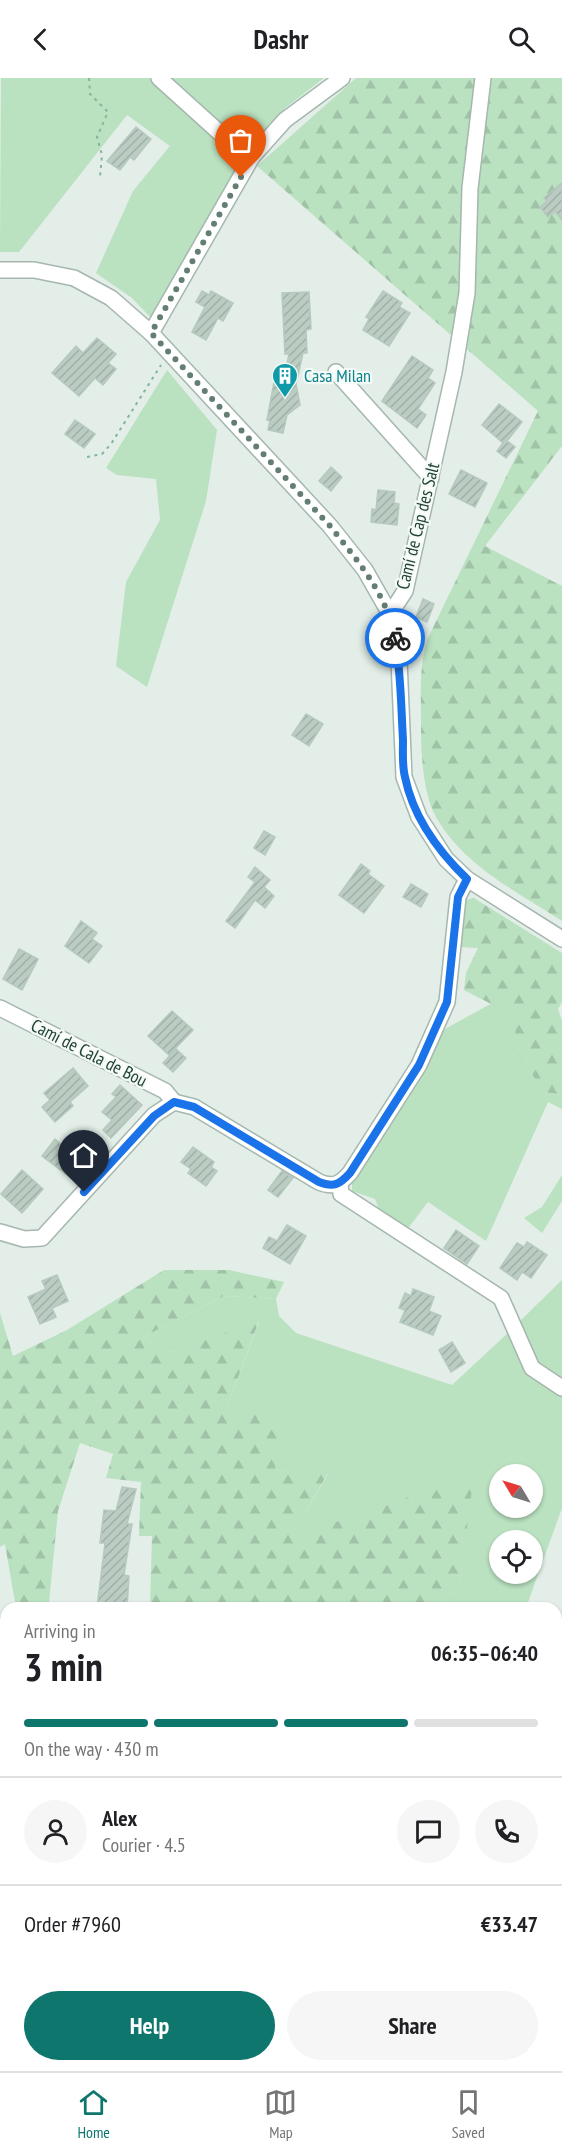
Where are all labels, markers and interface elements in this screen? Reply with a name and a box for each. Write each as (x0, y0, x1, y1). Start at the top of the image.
text: Dashr (253, 22, 309, 56)
icon: back (24, 23, 57, 56)
icon: search (505, 23, 538, 56)
pin (215, 115, 266, 177)
icon: bag (224, 124, 257, 157)
building icon: Casa Milan (270, 361, 300, 399)
place label: Casa Milan (304, 364, 371, 387)
street label: Camí de Cap des Salt (391, 460, 444, 592)
courier (365, 608, 425, 668)
icon: bike (379, 622, 412, 655)
street label: Camí de Cala de Bou (27, 1013, 151, 1092)
pin (58, 1130, 109, 1192)
icon: home (67, 1139, 100, 1172)
north arrow (489, 1464, 543, 1518)
map controls (489, 1464, 543, 1584)
button: locate (489, 1530, 543, 1584)
text: Arriving in (24, 1618, 96, 1644)
text: 06:35–06:40 (431, 1639, 538, 1667)
text: 3 min (24, 1641, 103, 1692)
text: On the way · 430 m (24, 1736, 159, 1762)
button: person (24, 1800, 87, 1863)
button: chat (397, 1800, 460, 1863)
button: phone (475, 1800, 538, 1863)
text: Alex (102, 1804, 137, 1832)
text: Courier · 4.5 (102, 1832, 186, 1858)
text: Order #7960 (24, 1910, 121, 1938)
text: €33.47 (481, 1910, 538, 1938)
button: Help (24, 1991, 275, 2060)
button: Share (287, 1991, 538, 2060)
tab: Home (77, 2086, 110, 2142)
tab: Map (264, 2086, 297, 2142)
tab: Saved (452, 2086, 485, 2142)

